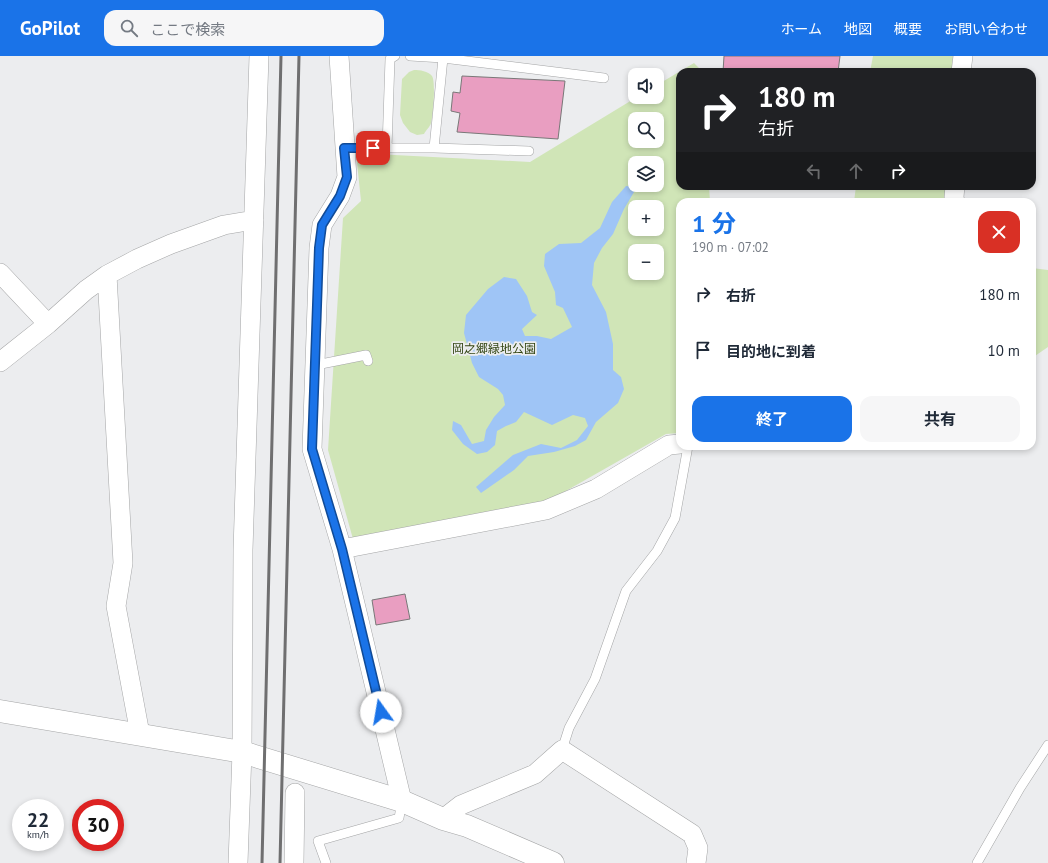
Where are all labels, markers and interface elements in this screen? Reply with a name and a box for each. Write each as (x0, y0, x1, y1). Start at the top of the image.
search box (104, 10, 384, 46)
text: GoPilot (20, 16, 80, 40)
icon: search (118, 17, 140, 39)
text: ここで検索 (150, 20, 225, 39)
text: ホーム (780, 20, 822, 38)
text: 地図 (844, 20, 872, 38)
text: 概要 (894, 20, 922, 38)
text: お問い合わせ (944, 20, 1028, 38)
map controls (628, 68, 664, 280)
button: sound (628, 68, 664, 104)
text: 180 m (758, 78, 835, 115)
icon: right (692, 84, 744, 136)
button: search (628, 112, 664, 148)
text: 右折 (758, 117, 794, 140)
pin (356, 131, 390, 165)
icon: arrive (362, 137, 384, 159)
button: layers (628, 156, 664, 192)
icon: left (803, 160, 825, 182)
icon: ahead (845, 160, 867, 182)
icon: right (887, 160, 909, 182)
button: + (628, 200, 664, 236)
text: 1 分 (692, 208, 736, 239)
button: close (978, 211, 1020, 253)
text: 190 m · 07:02 (692, 239, 769, 256)
button: − (628, 244, 664, 280)
icon: right (692, 283, 714, 305)
text: 180 m (979, 285, 1020, 304)
text: 右折 (726, 286, 756, 305)
icon: arrive (692, 339, 714, 361)
park label: 岡之郷緑地公園 (452, 341, 536, 356)
text: 10 m (987, 341, 1020, 360)
text: 目的地に到着 (726, 342, 816, 361)
button: 終了 (692, 396, 852, 442)
button: 共有 (860, 396, 1020, 442)
position arrow (360, 691, 402, 733)
speed limit sign: 30 (72, 799, 124, 851)
text: 22 (27, 807, 49, 833)
text: km/h (27, 828, 49, 841)

